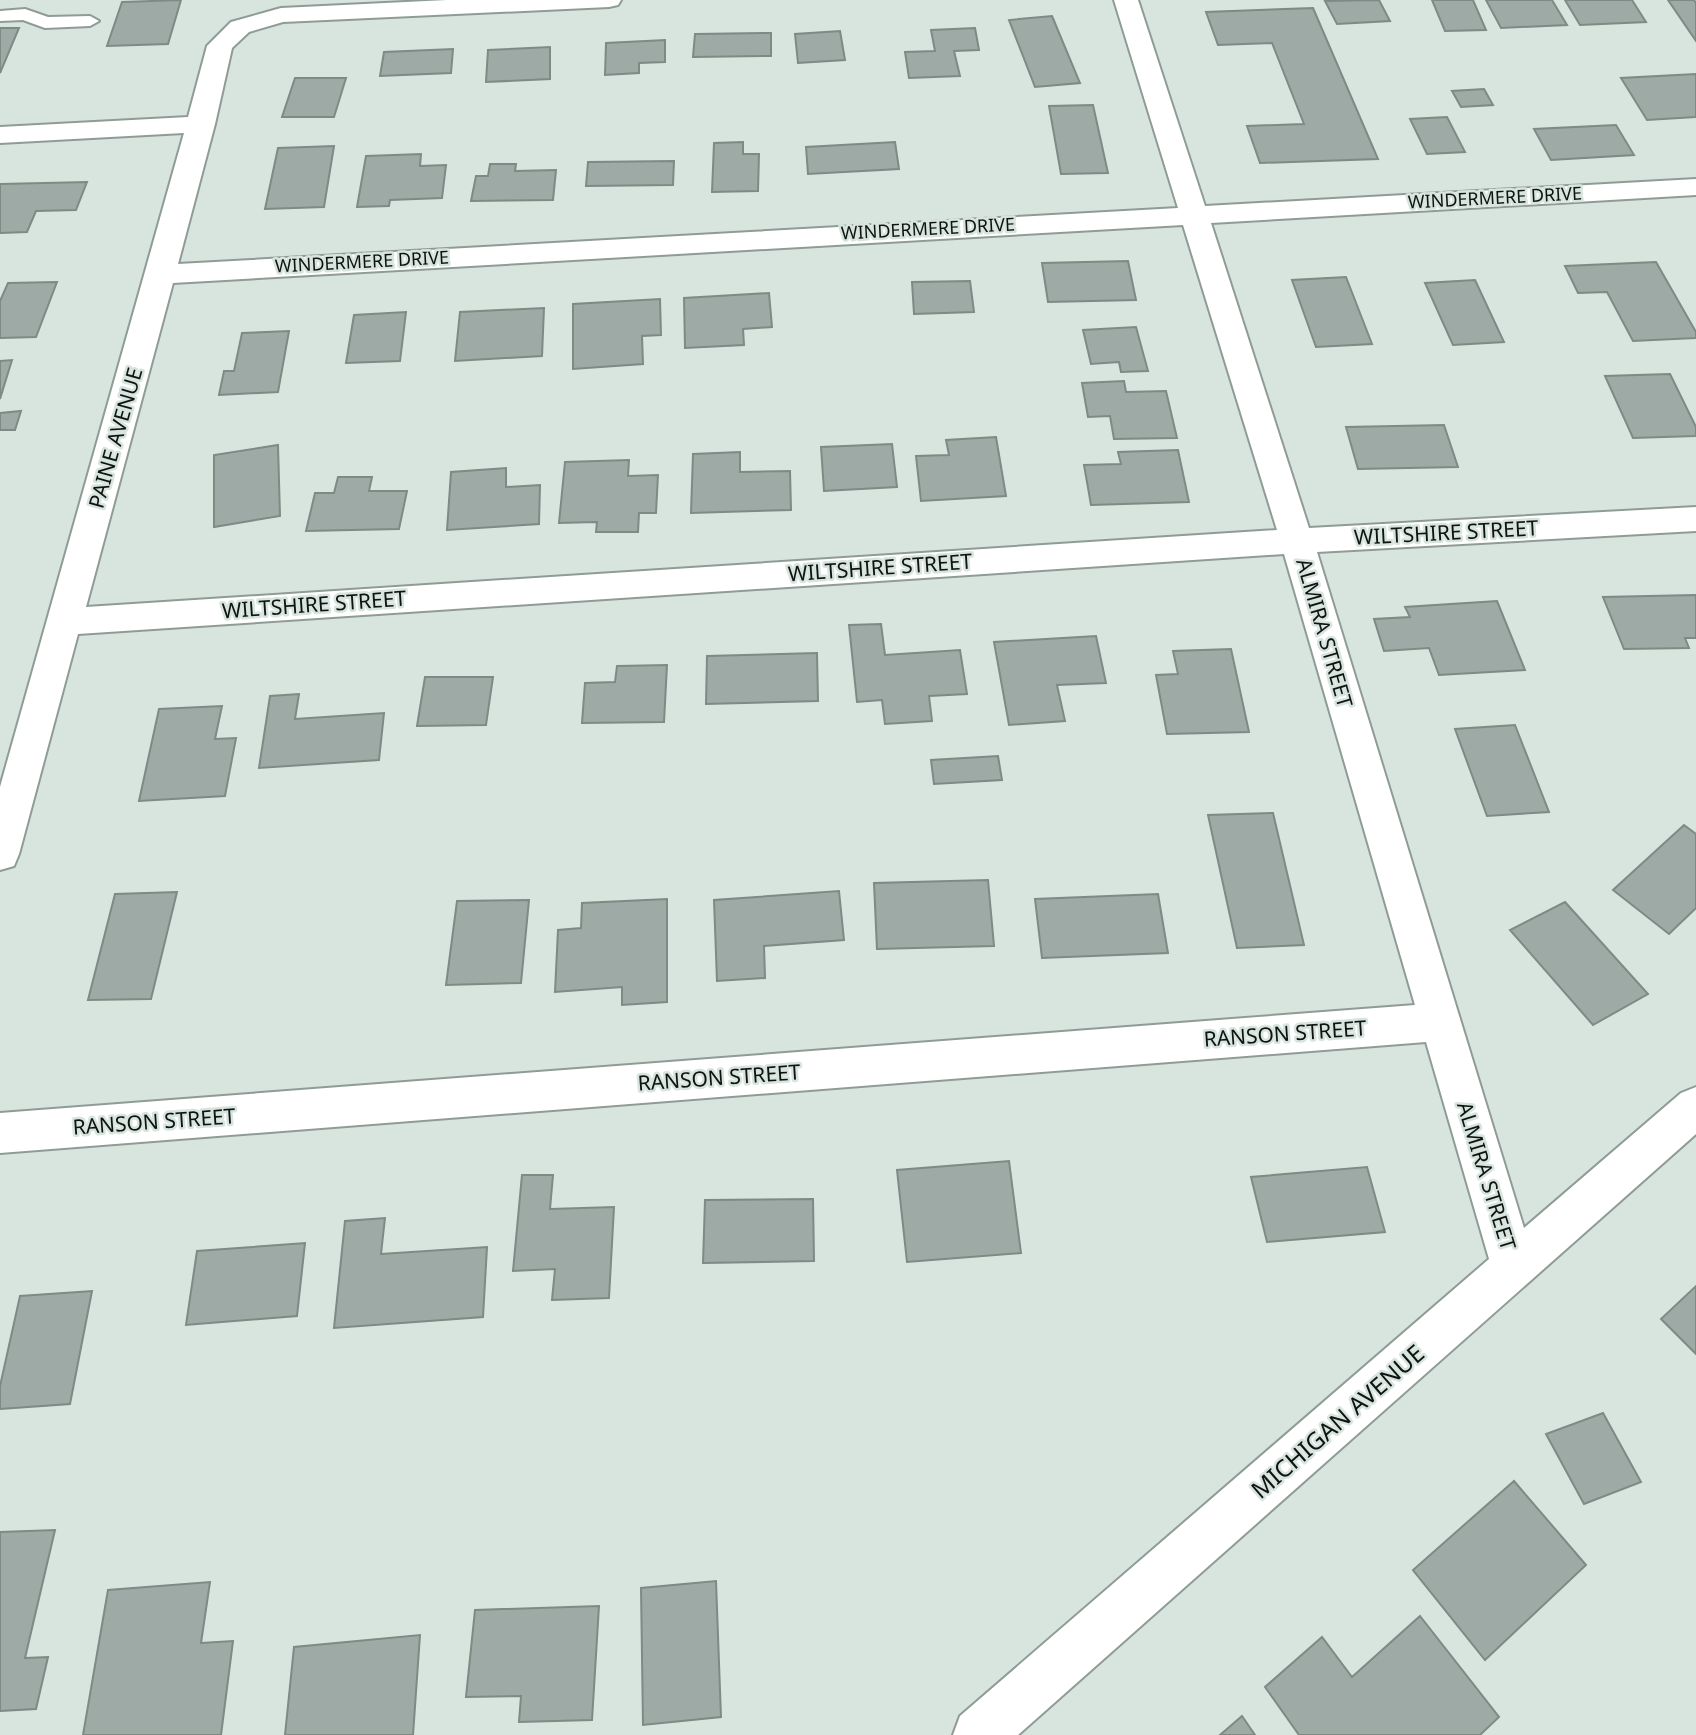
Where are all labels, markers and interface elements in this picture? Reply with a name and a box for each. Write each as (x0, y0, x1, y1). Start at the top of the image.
street label: WINDERMERE DRIVE (1407, 180, 1583, 214)
street label: WINDERMERE DRIVE (840, 211, 1016, 245)
street label: WINDERMERE DRIVE (274, 244, 450, 278)
street label: PAINE AVENUE (82, 364, 148, 511)
street label: WILTSHIRE STREET (1353, 513, 1539, 551)
street label: WILTSHIRE STREET (787, 547, 973, 587)
street label: ALMIRA STREET (1290, 555, 1360, 711)
street label: WILTSHIRE STREET (221, 584, 407, 624)
street label: RANSON STREET (1203, 1013, 1368, 1053)
street label: RANSON STREET (637, 1057, 802, 1097)
street label: ALMIRA STREET (1451, 1098, 1523, 1254)
street label: RANSON STREET (72, 1101, 237, 1141)
street label: MICHIGAN AVENUE (1243, 1336, 1431, 1505)

